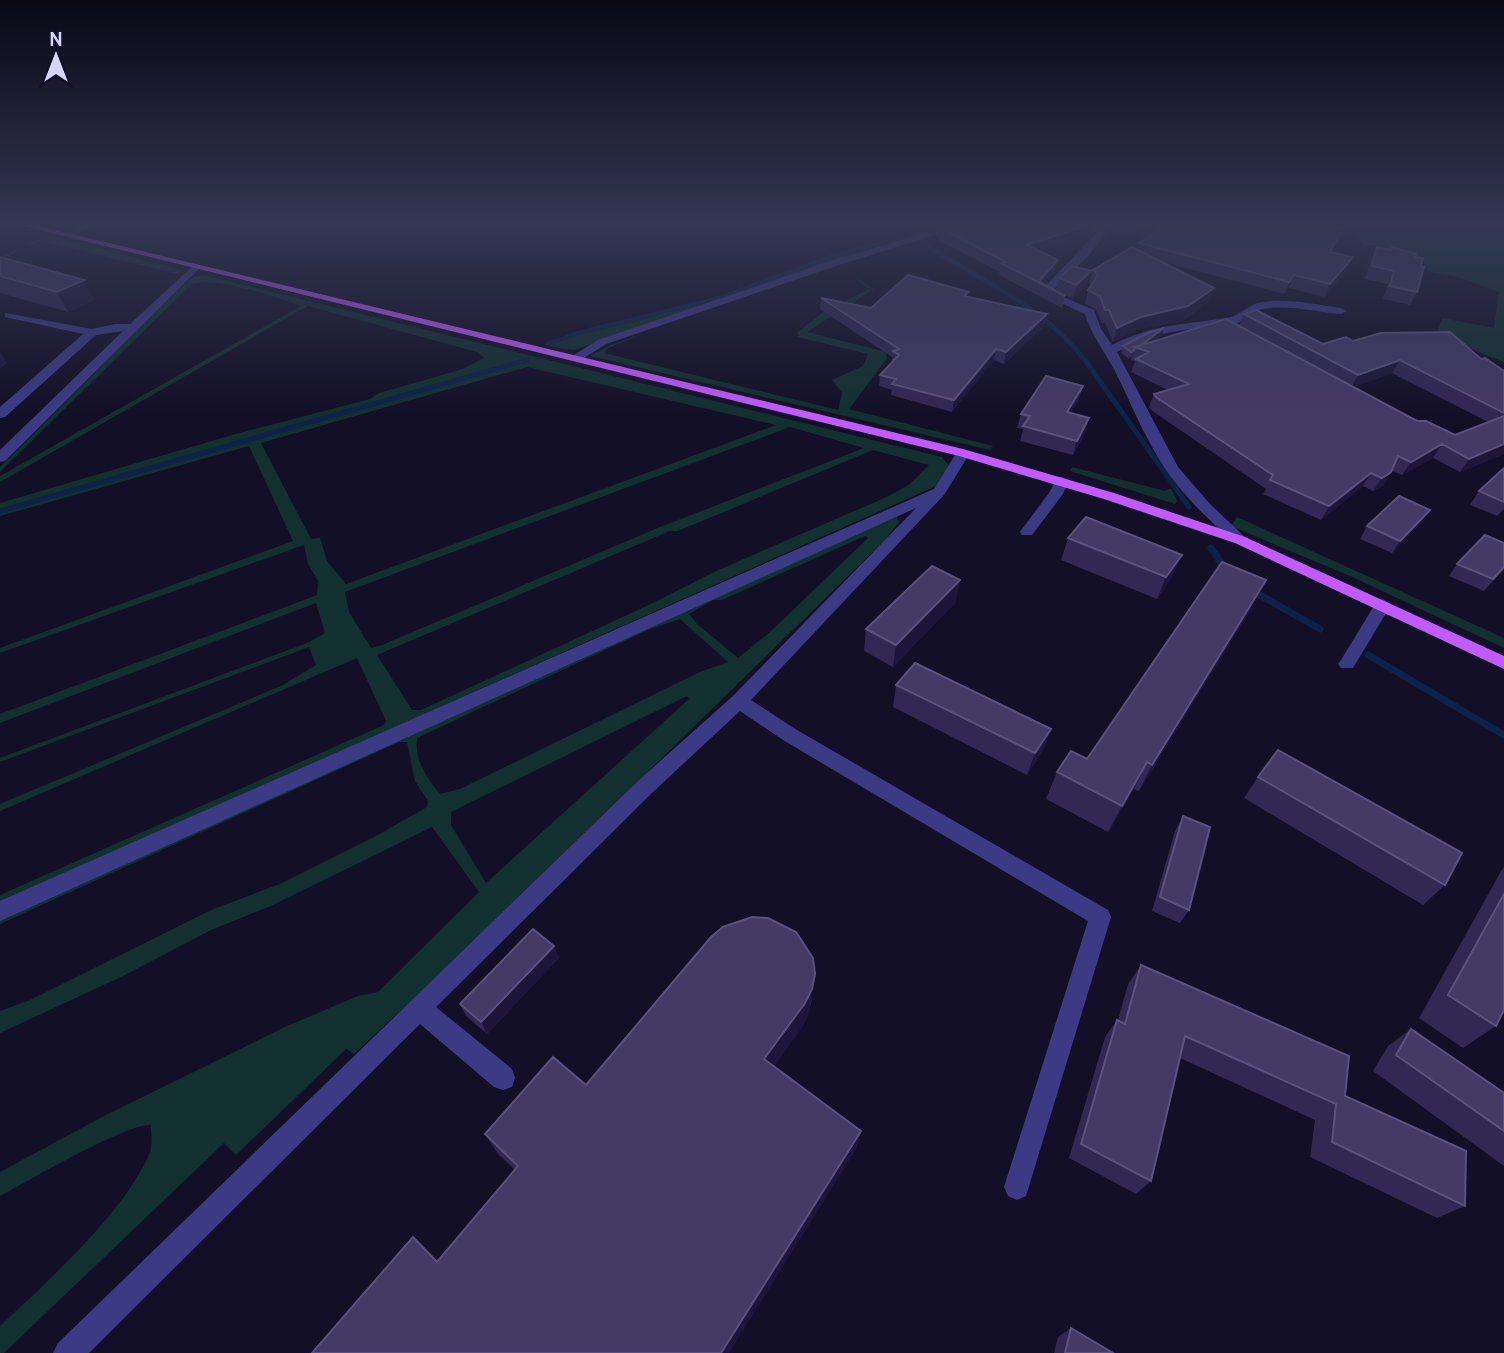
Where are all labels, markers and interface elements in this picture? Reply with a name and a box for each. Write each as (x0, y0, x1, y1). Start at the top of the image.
north arrow (21, 21, 91, 91)
text: N (49, 28, 63, 51)

